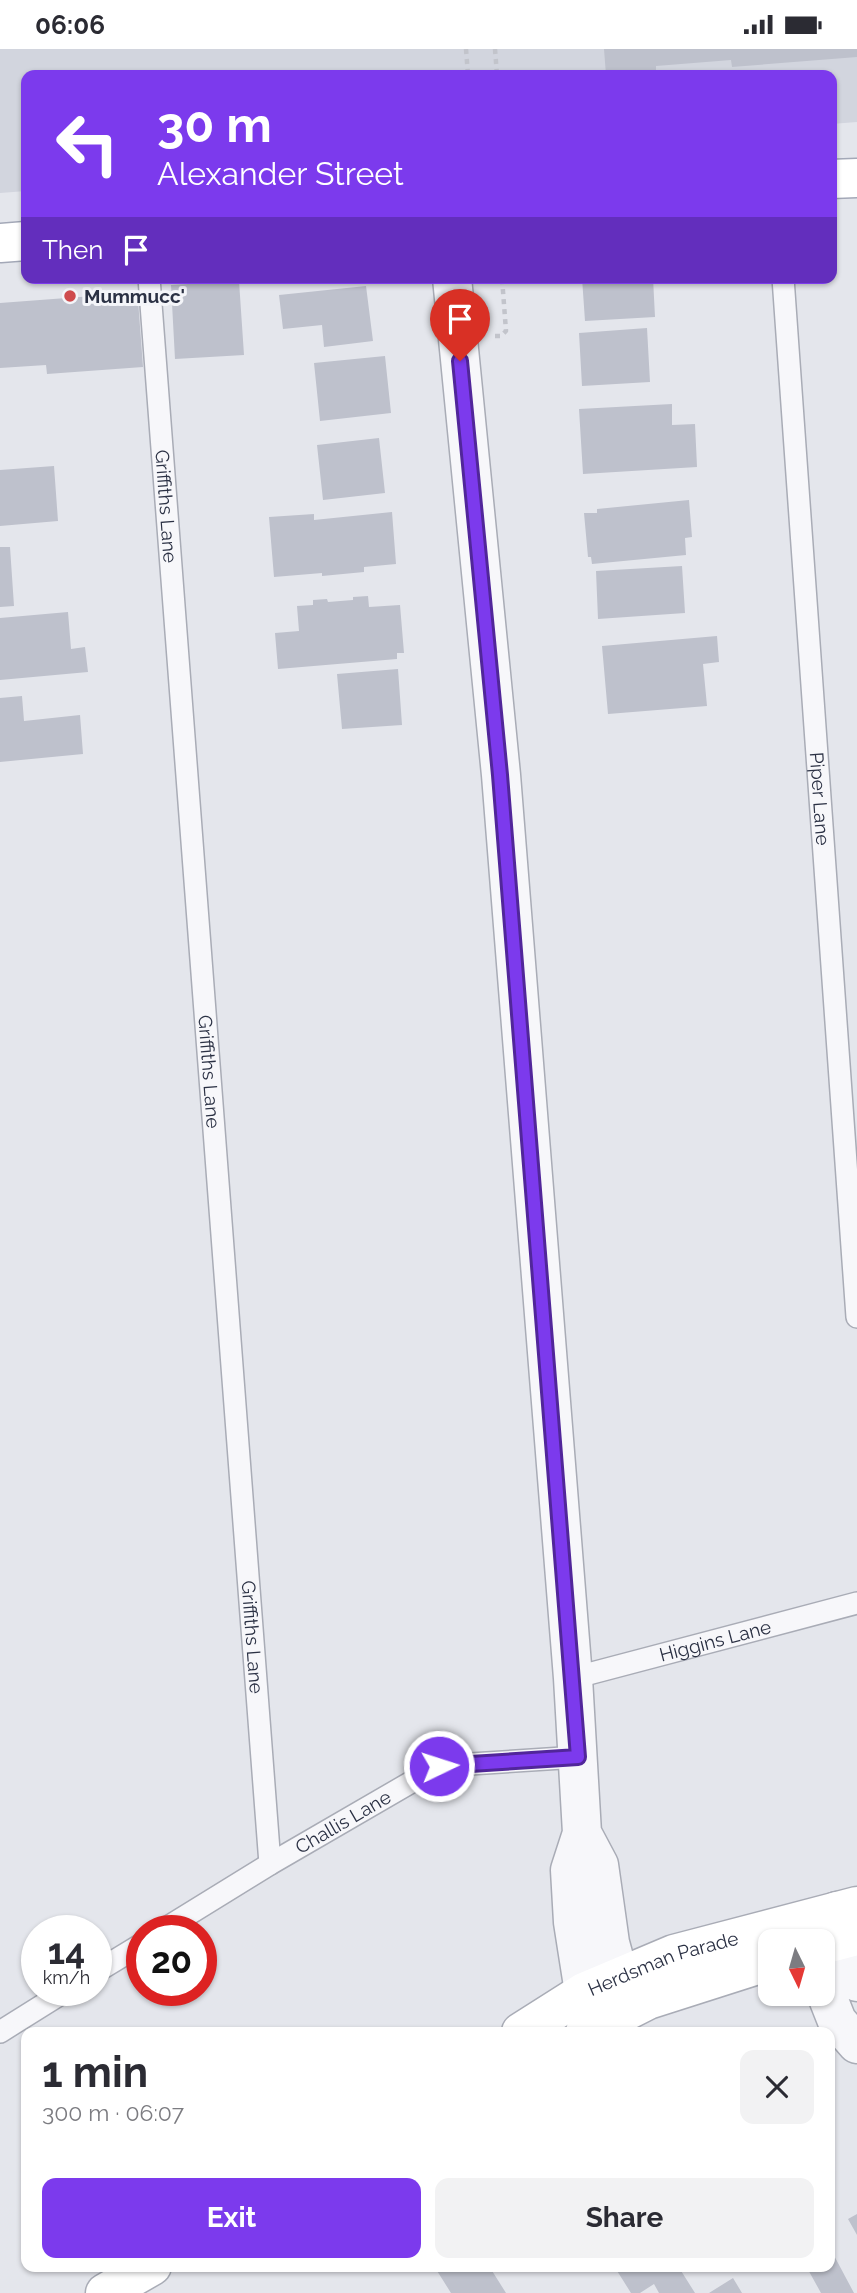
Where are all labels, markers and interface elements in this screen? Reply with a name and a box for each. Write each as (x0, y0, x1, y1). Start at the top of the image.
text: 06:06 (35, 10, 105, 40)
text: 30 m (157, 96, 272, 153)
icon: left (42, 98, 133, 189)
text: Alexander Street (157, 155, 404, 192)
icon: arrive (117, 231, 155, 269)
text: Then (42, 235, 103, 265)
place label: Mummucc' (84, 285, 185, 307)
marker: Mummucc' (62, 288, 78, 304)
pin (430, 289, 490, 361)
icon: arrive (441, 300, 479, 338)
street label: Griffiths Lane (151, 449, 182, 564)
street label: Piper Lane (806, 751, 834, 846)
street label: Griffiths Lane (194, 1014, 225, 1129)
street label: Griffiths Lane (237, 1580, 268, 1695)
street label: Higgins Lane (657, 1615, 773, 1666)
position arrow (402, 1729, 476, 1803)
street label: Challis Lane (291, 1785, 395, 1858)
speed limit sign: 20 (126, 1915, 217, 2006)
street label: Herdsman Parade (585, 1927, 740, 2000)
north arrow (758, 1929, 835, 2005)
map controls (758, 1929, 835, 2006)
text: 14 (48, 1931, 85, 1972)
text: km/h (43, 1967, 90, 1988)
text: 1 min (42, 2048, 148, 2097)
button: close (740, 2050, 814, 2124)
text: 300 m · 06:07 (42, 2099, 184, 2126)
button: Exit (42, 2178, 421, 2258)
button: Share (435, 2178, 814, 2258)

